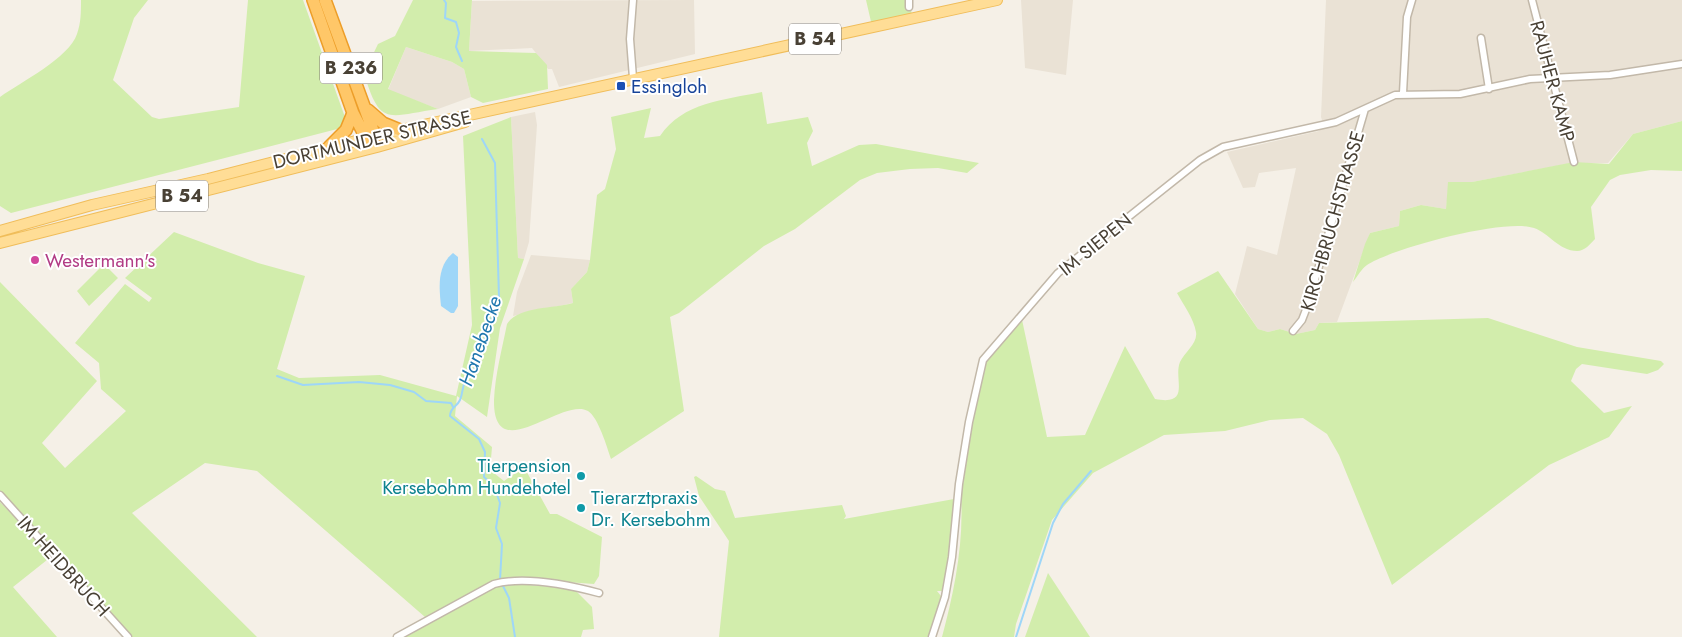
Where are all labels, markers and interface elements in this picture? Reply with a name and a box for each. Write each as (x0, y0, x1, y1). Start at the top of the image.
street label: RAUHER KAMP (1523, 17, 1582, 145)
road number: B 54 (789, 23, 841, 54)
road number: B 236 (320, 52, 382, 84)
place label: Essingloh (631, 73, 707, 100)
marker: Essingloh (615, 80, 627, 92)
street label: DORTMUNDER STRASSE (270, 104, 474, 175)
street label: KIRCHBRUCHSTRASSE (1294, 128, 1371, 314)
road number: B 54 (156, 180, 208, 212)
street label: IM SIEPEN (1053, 207, 1138, 282)
place label: Westermann's (45, 247, 155, 274)
marker: Westermann's (29, 254, 41, 266)
water label: Hanebecke (452, 292, 509, 390)
place label: Tierpension Kersebohm Hundehotel (382, 452, 571, 501)
marker: Tierpension Kersebohm Hundehotel (575, 470, 587, 482)
place label: Tierarztpraxis Dr. Kersebohm (591, 484, 711, 533)
marker: Tierarztpraxis Dr. Kersebohm (575, 502, 587, 514)
street label: IM HEIDBRUCH (11, 510, 116, 623)

